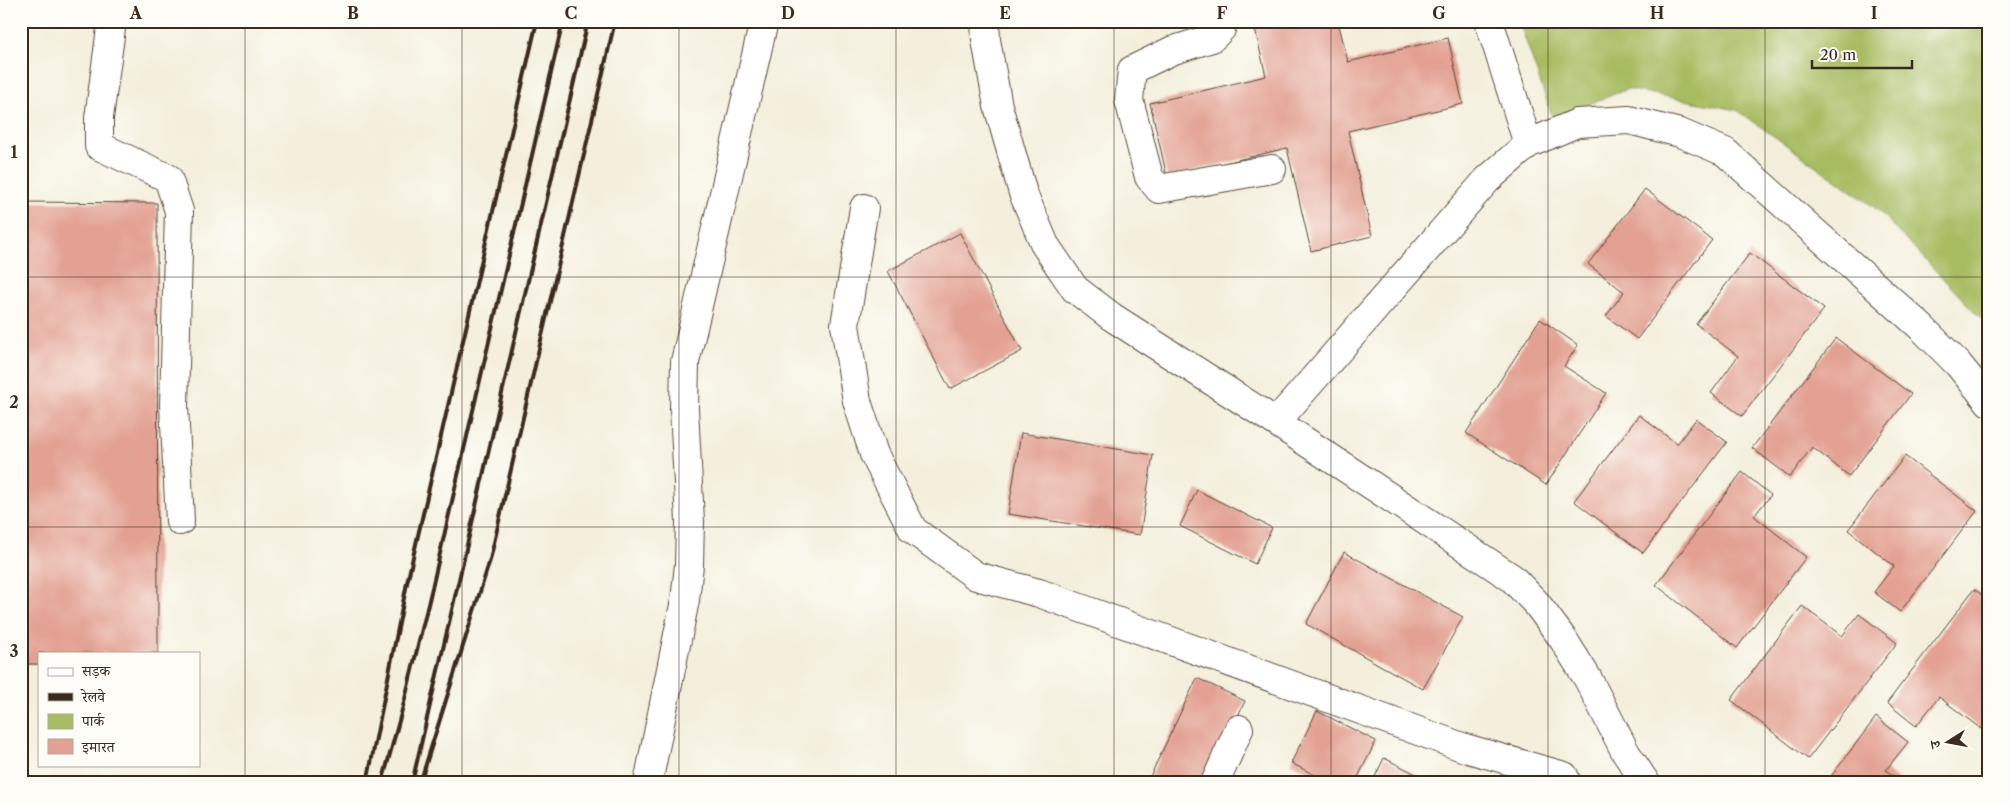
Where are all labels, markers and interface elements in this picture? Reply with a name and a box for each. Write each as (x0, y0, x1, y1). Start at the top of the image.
text: A (129, 3, 143, 23)
text: B (347, 3, 359, 23)
text: C (565, 3, 577, 23)
text: D (781, 3, 795, 23)
text: E (999, 3, 1011, 23)
text: F (1217, 3, 1228, 23)
text: G (1432, 3, 1446, 23)
text: H (1650, 3, 1664, 23)
text: I (1871, 3, 1878, 23)
scale bar (1812, 38, 1912, 70)
text: 20 m (1820, 45, 1856, 64)
text: 1 (10, 142, 18, 162)
text: 2 (9, 392, 19, 412)
text: 3 (9, 641, 19, 661)
legend (38, 652, 200, 766)
text: सड़क (81, 661, 111, 680)
text: रेलवे (80, 687, 106, 706)
text: पार्क (81, 711, 105, 730)
north arrow (1922, 716, 1972, 766)
text: इमारत (81, 737, 116, 756)
text: उ (1926, 738, 1945, 751)

